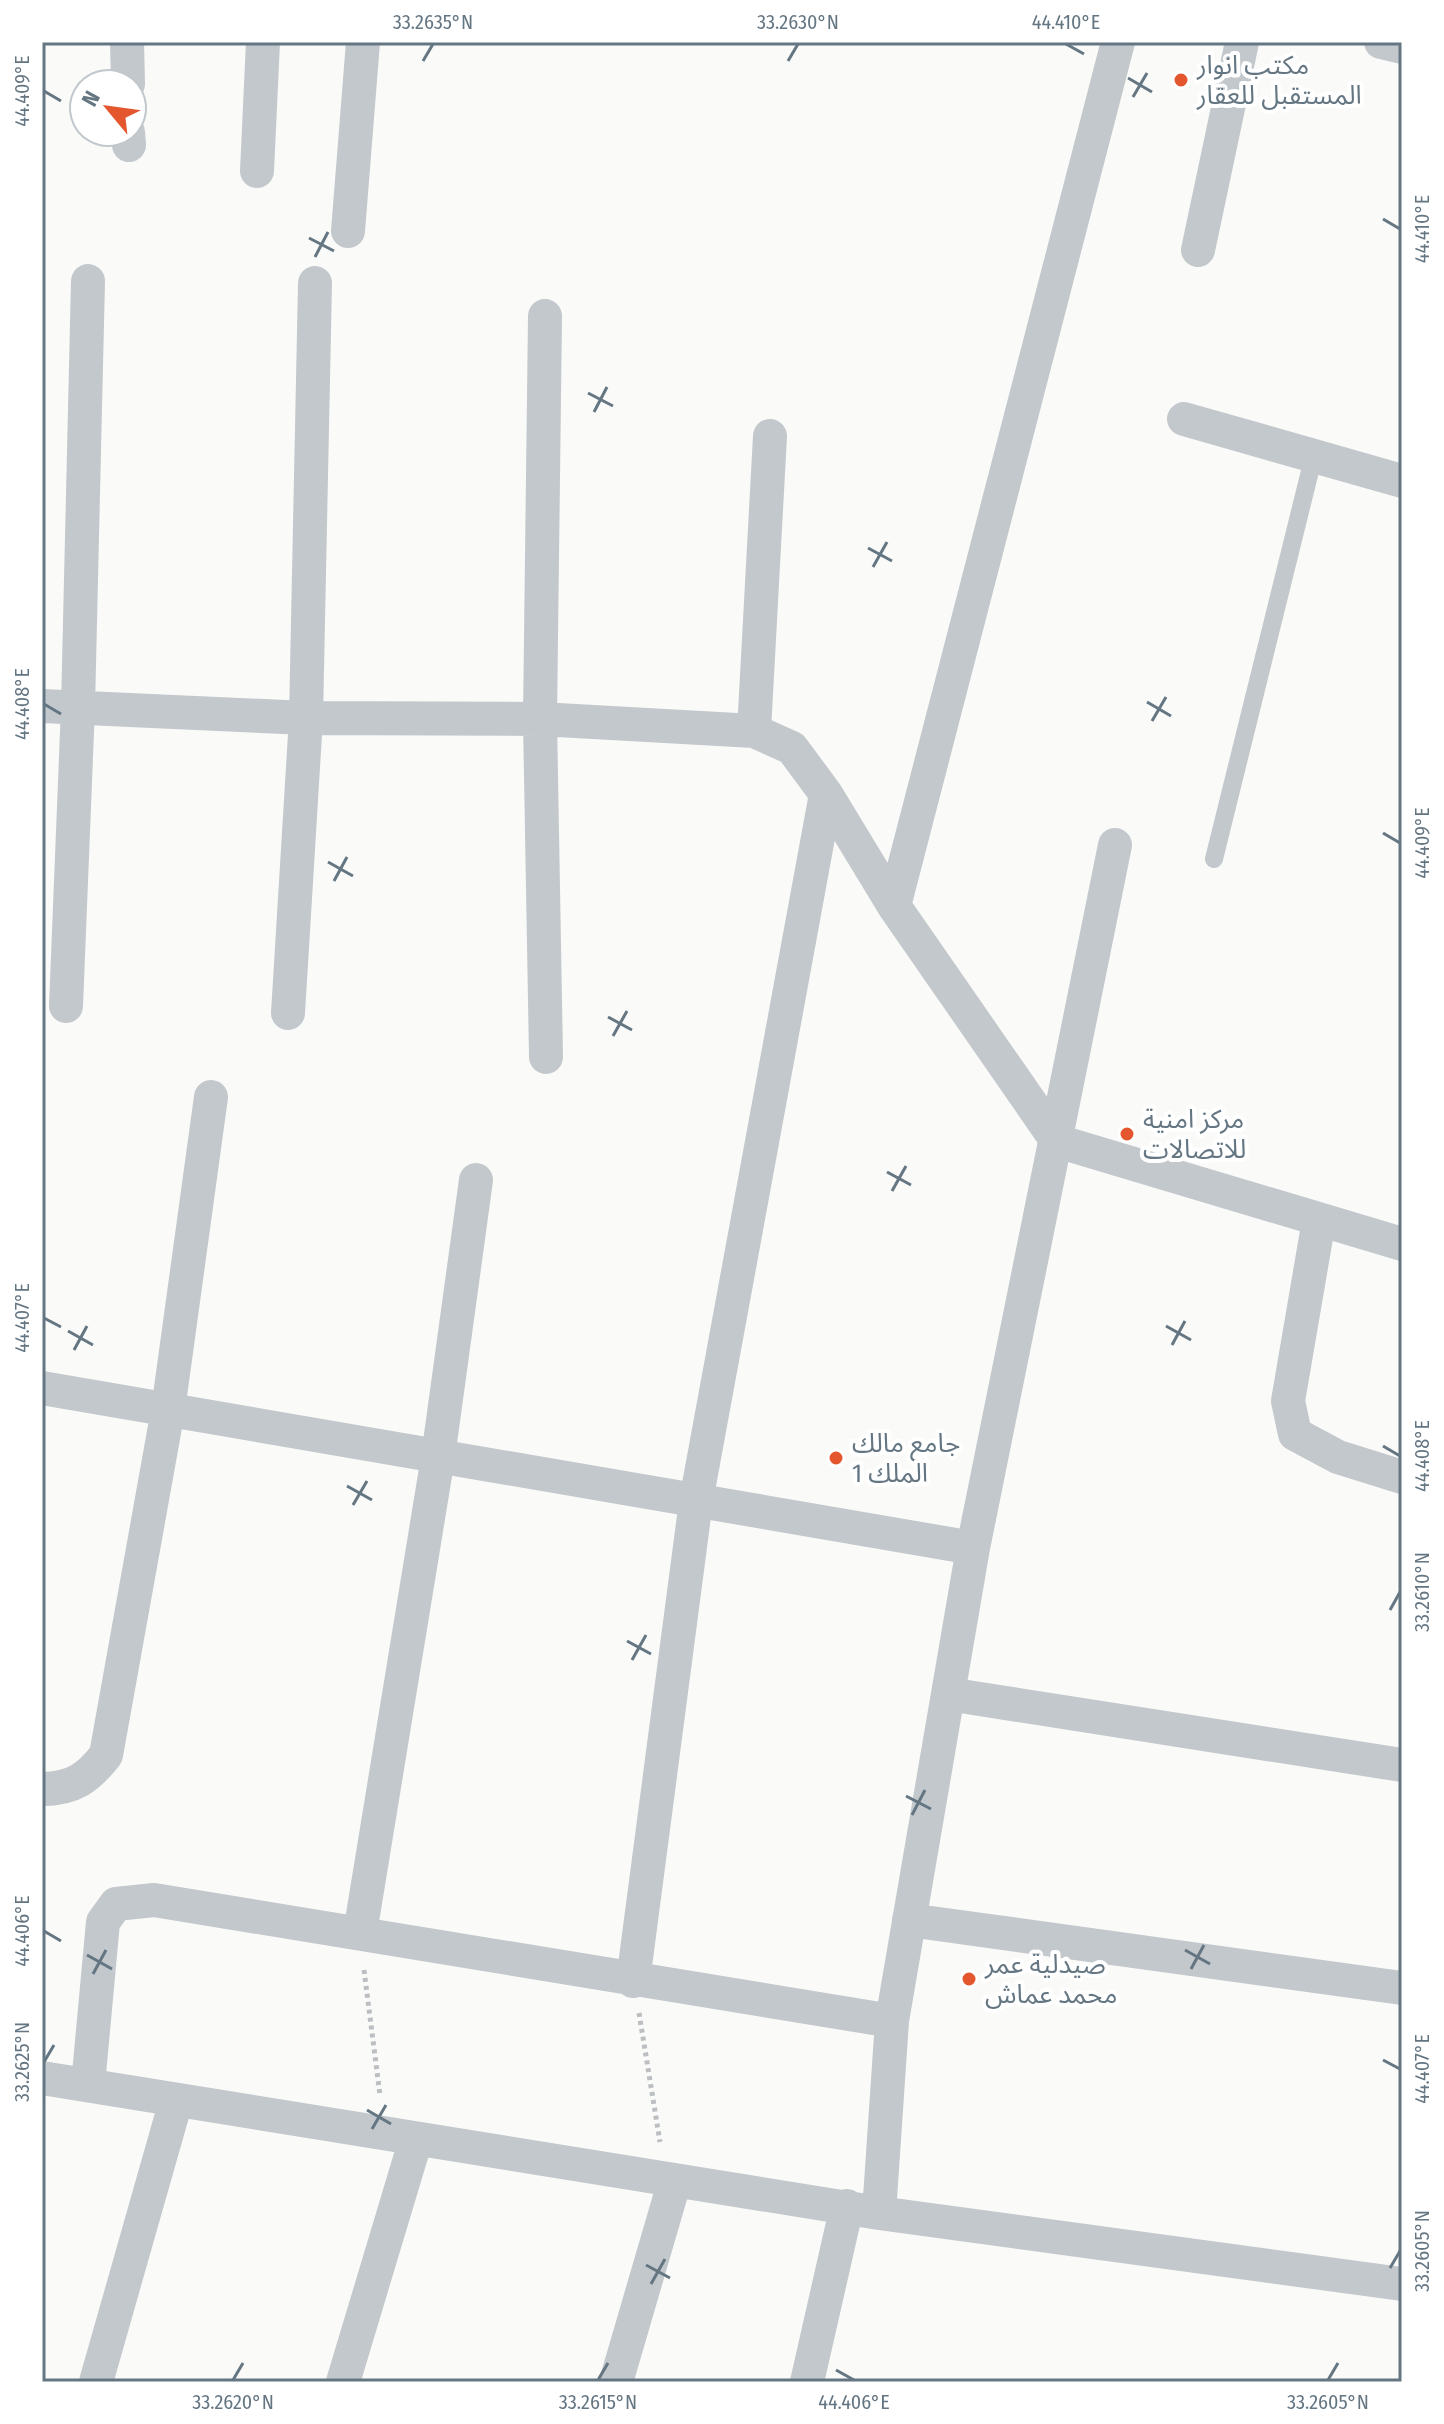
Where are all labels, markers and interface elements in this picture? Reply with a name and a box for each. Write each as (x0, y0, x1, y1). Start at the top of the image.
text: 33.2635°N (393, 10, 473, 34)
text: 33.2630°N (757, 10, 839, 34)
text: 44.410°E (1032, 10, 1100, 34)
place label: مكتب انوار المستقبل للعقار (1196, 50, 1362, 111)
text: 44.409°E (10, 55, 34, 127)
north arrow (68, 68, 148, 148)
marker: مكتب انوار المستقبل للعقار (1172, 71, 1190, 89)
text: N (76, 86, 106, 111)
text: 44.410°E (1410, 195, 1434, 263)
text: 44.408°E (10, 668, 34, 740)
text: 44.409°E (1410, 807, 1434, 879)
place label: مركز امنية للاتصالات (1143, 1104, 1246, 1165)
marker: مركز امنية للاتصالات (1118, 1125, 1136, 1143)
text: 44.407°E (10, 1283, 34, 1353)
text: 44.408°E (1410, 1420, 1434, 1492)
place label: جامع مالك الملك 1 (852, 1428, 960, 1489)
marker: جامع مالك الملك 1 (827, 1449, 845, 1467)
text: 33.2610°N (1410, 1552, 1434, 1632)
text: 44.406°E (10, 1895, 34, 1967)
place label: صيدلية عمر محمد عماش (984, 1949, 1117, 2010)
marker: صيدلية عمر محمد عماش (960, 1970, 978, 1988)
text: 33.2625°N (10, 2022, 34, 2102)
text: 44.407°E (1410, 2034, 1434, 2104)
text: 33.2605°N (1410, 2210, 1434, 2292)
text: 33.2620°N (192, 2390, 274, 2414)
text: 33.2615°N (559, 2390, 637, 2414)
text: 44.406°E (818, 2390, 890, 2414)
text: 33.2605°N (1287, 2390, 1369, 2414)

